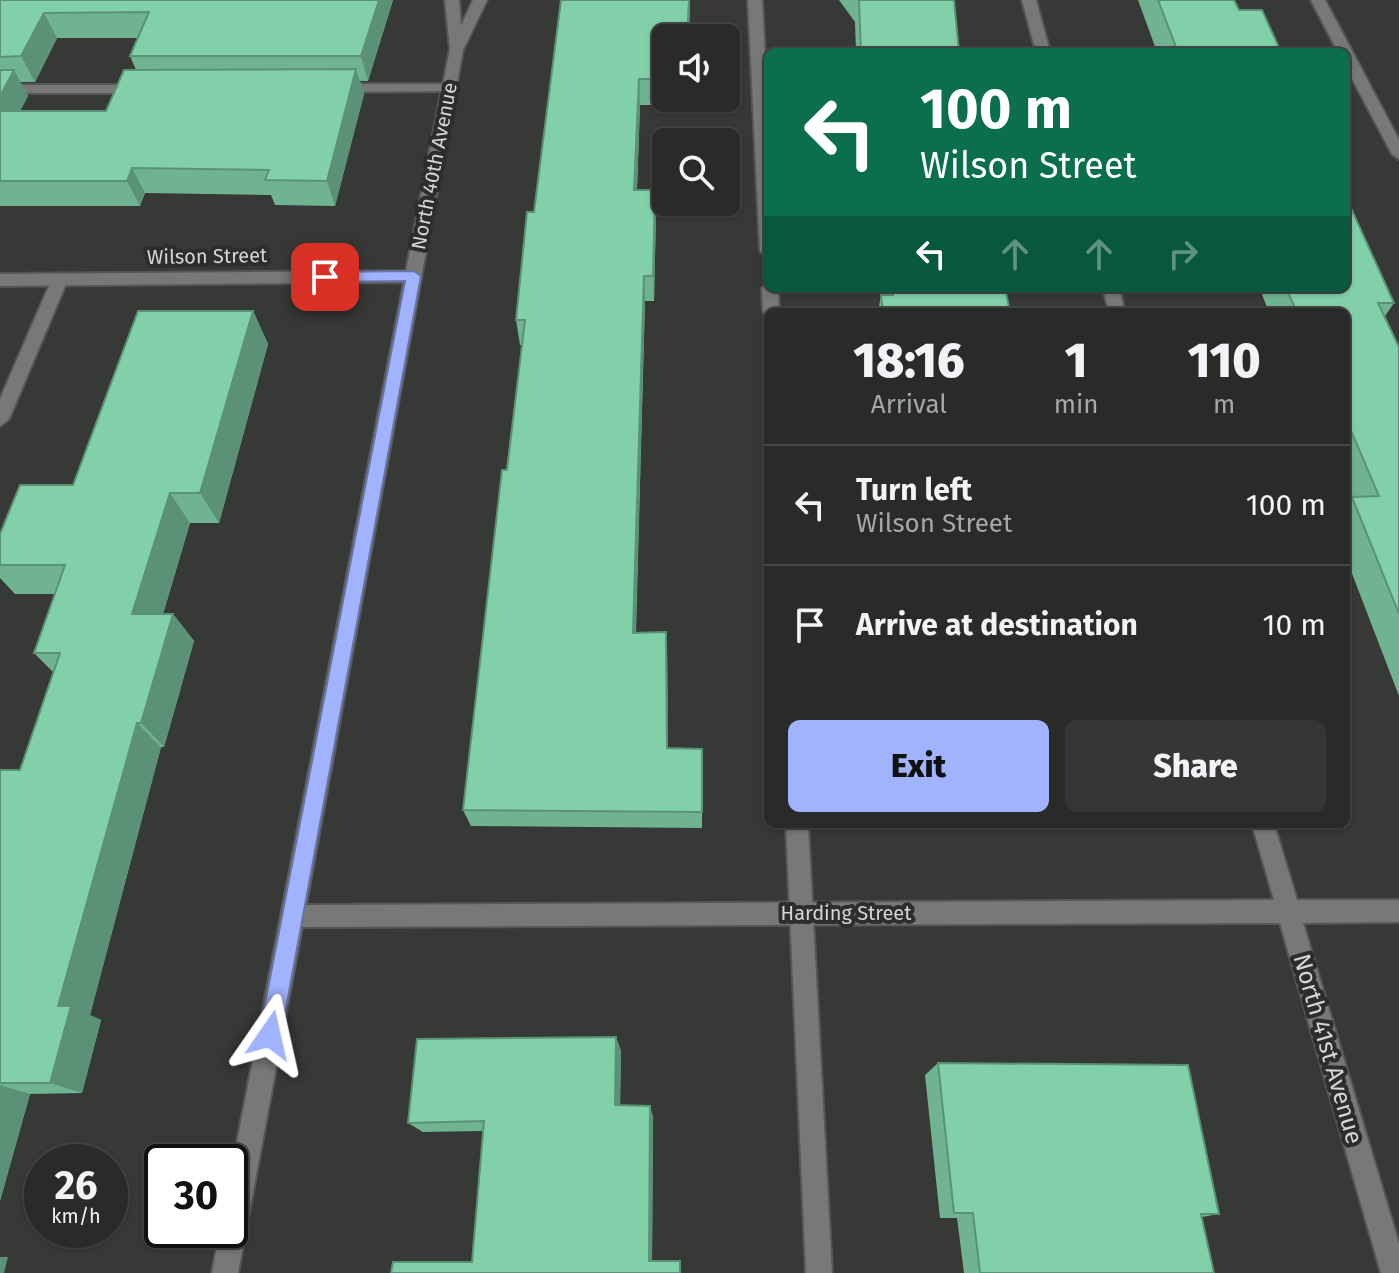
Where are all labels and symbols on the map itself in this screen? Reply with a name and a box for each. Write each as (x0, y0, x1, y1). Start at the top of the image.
street label: North 40th Avenue (406, 80, 462, 252)
street label: Wilson Street (147, 243, 268, 269)
pin (291, 243, 359, 311)
street label: Harding Street (781, 901, 912, 925)
street label: North 41st Avenue (1287, 951, 1369, 1147)
position arrow (228, 993, 312, 1077)
speed limit sign: 30 (144, 1144, 248, 1248)

